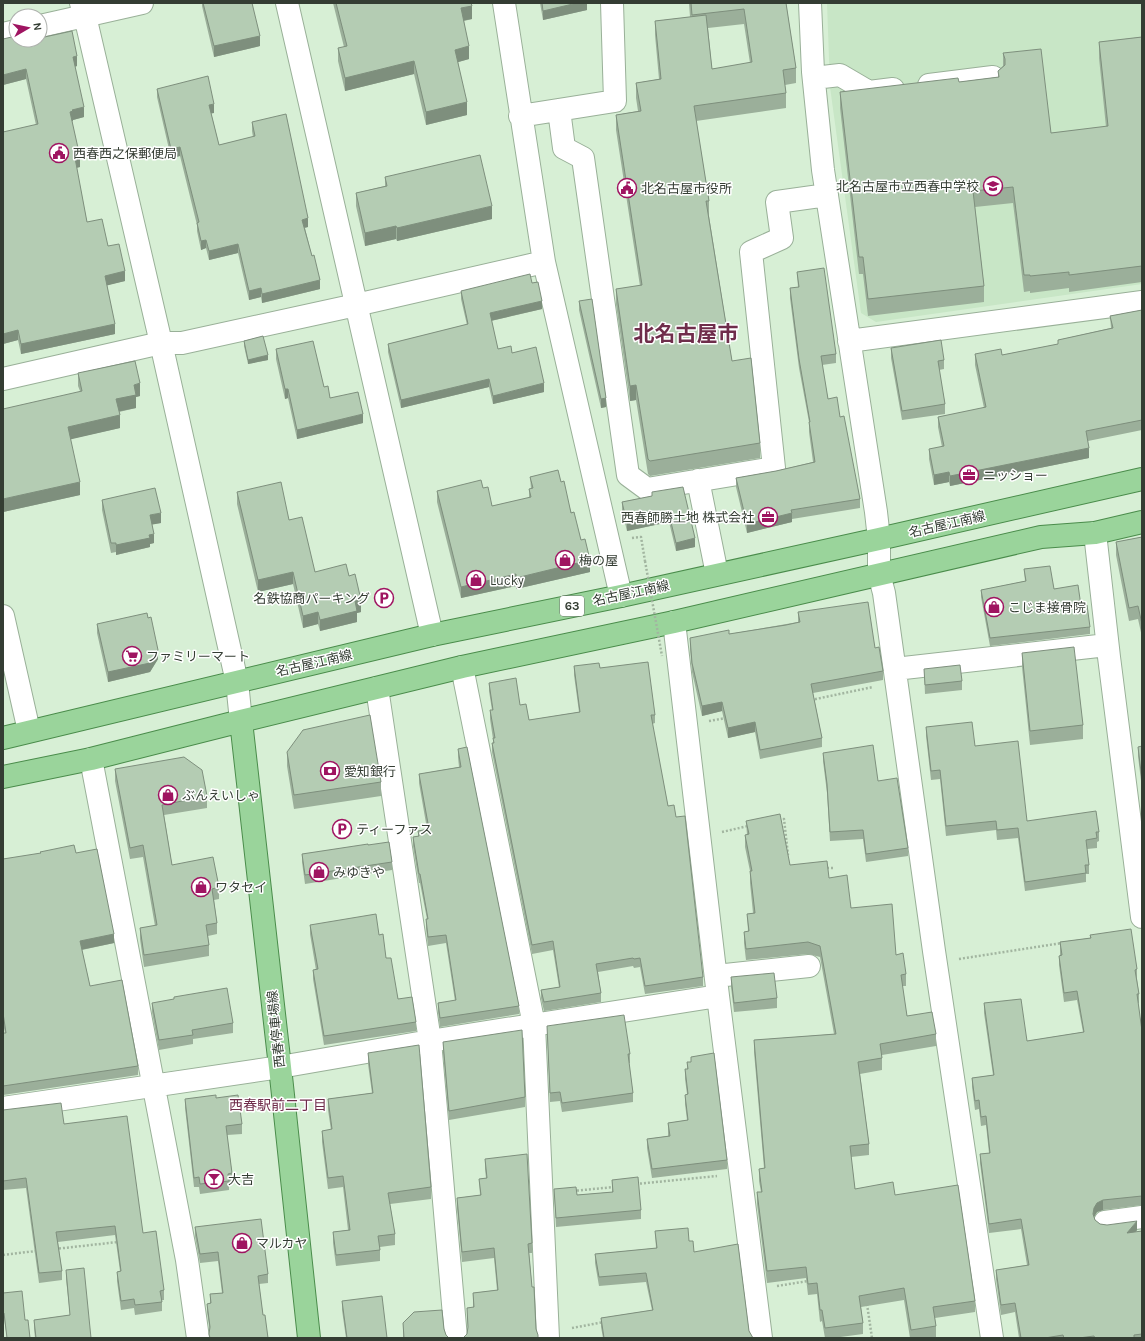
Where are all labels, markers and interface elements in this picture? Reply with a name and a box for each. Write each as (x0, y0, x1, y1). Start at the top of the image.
north arrow (8, 8, 48, 48)
text: N (30, 22, 44, 31)
public building icon: 西春西之保郵便局 (48, 142, 70, 164)
place label: 西春西之保郵便局 (73, 146, 177, 161)
school or university icon: 北名古屋市立西春中学校 (982, 175, 1004, 197)
public building icon: 北名古屋市役所 (616, 177, 638, 199)
place label: 北名古屋市立西春中学校 (836, 179, 979, 194)
place label: 北名古屋市役所 (641, 181, 732, 196)
district label: 北名古屋市 (634, 322, 739, 346)
office icon: ニッショー (958, 464, 980, 486)
place label: ニッショー (983, 468, 1048, 483)
office icon: 西春師勝土地 株式会社 (757, 506, 779, 528)
street label: 名古屋江南線 (907, 508, 987, 540)
place label: 西春師勝土地 株式会社 (621, 510, 754, 525)
shop icon: 梅の屋 (554, 549, 576, 571)
place label: 梅の屋 (579, 553, 618, 568)
shop icon: Lucky (465, 569, 487, 591)
place label: Lucky (490, 573, 524, 588)
street label: 名古屋江南線 (591, 578, 671, 608)
parking icon: 名鉄協商パーキング (373, 587, 395, 609)
place label: 名鉄協商パーキング (253, 591, 370, 606)
road number: 63 (560, 596, 584, 616)
shop icon: こじま接骨院 (983, 596, 1005, 618)
place label: こじま接骨院 (1008, 600, 1086, 615)
supermarket icon: ファミリーマート (121, 645, 143, 667)
street label: 名古屋江南線 (274, 647, 354, 679)
place label: ファミリーマート (146, 649, 250, 664)
bank icon: 愛知銀行 (319, 760, 341, 782)
place label: 愛知銀行 (344, 764, 396, 779)
shop icon: ぶんえいしゃ (157, 784, 179, 806)
place label: ぶんえいしゃ (182, 788, 260, 803)
parking icon: ティーファス (331, 818, 353, 840)
place label: ティーファス (356, 822, 432, 837)
shop icon: みゆきや (308, 861, 330, 883)
place label: みゆきや (333, 865, 385, 880)
shop icon: ワタセイ (190, 876, 212, 898)
place label: ワタセイ (215, 880, 267, 895)
street label: 西春停車場線 (264, 989, 288, 1069)
district label: 西春駅前二丁目 (229, 1097, 327, 1114)
bar icon: 大吉 (203, 1168, 225, 1190)
place label: 大吉 (228, 1172, 254, 1187)
shop icon: マルカヤ (231, 1232, 253, 1254)
place label: マルカヤ (256, 1236, 308, 1251)

